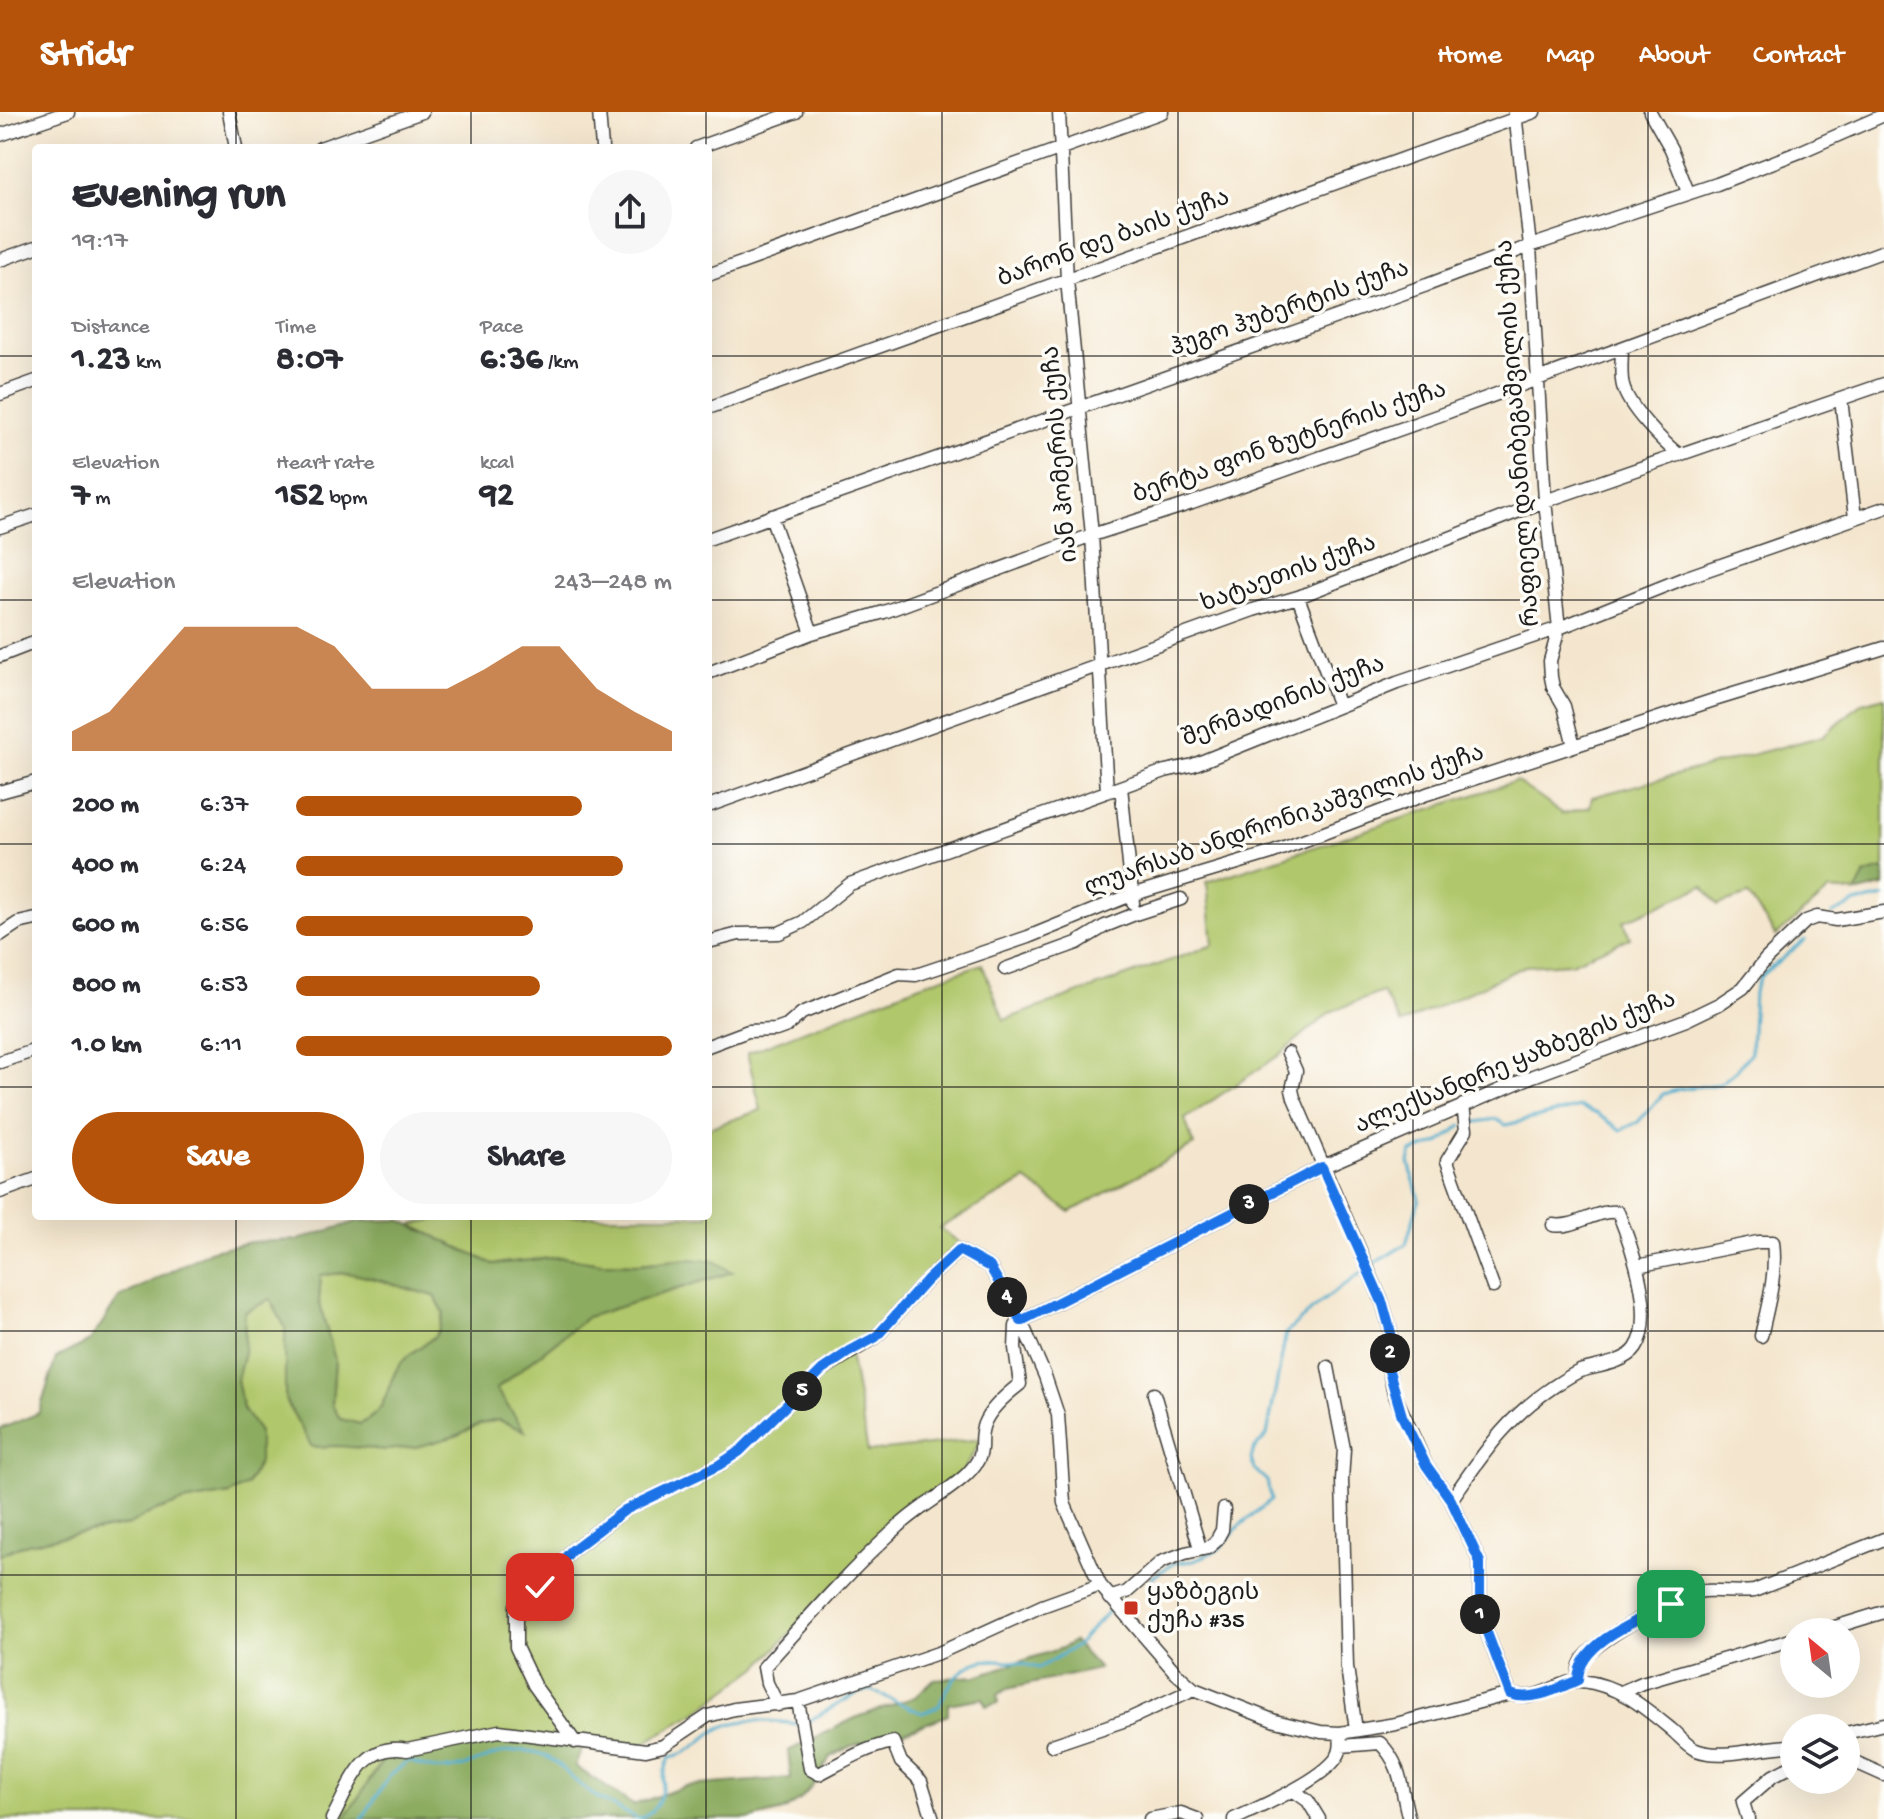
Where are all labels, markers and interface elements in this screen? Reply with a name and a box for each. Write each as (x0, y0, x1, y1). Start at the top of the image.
text: Stridr (40, 34, 131, 78)
text: Home (1437, 40, 1502, 73)
text: Map (1546, 40, 1595, 73)
text: About (1639, 40, 1709, 73)
text: Contact (1753, 40, 1844, 73)
button: share (588, 170, 672, 254)
text: Evening run (72, 171, 285, 223)
street label: ბარონ დე ბაის ქუჩა (994, 184, 1234, 296)
text: 19:17 (72, 227, 128, 258)
street label: რაფიელ დანიბეგაშვილის ქუჩა (1492, 238, 1548, 628)
street label: ჰუგო ჰუბერტის ქუჩა (1167, 255, 1413, 365)
text: Distance (72, 315, 150, 341)
text: Time (276, 315, 316, 341)
text: Pace (480, 315, 523, 341)
text: 1.23 (72, 341, 131, 381)
text: 8:07 (276, 341, 342, 381)
text: 6:36 (480, 341, 543, 381)
street label: იან ჰომერის ქუჩა (1038, 344, 1086, 564)
text: km (131, 350, 161, 376)
text: /km (543, 350, 579, 376)
street label: ბერტა ფონ ზუტნერის ქუჩა (1129, 377, 1451, 511)
text: Elevation (72, 451, 159, 477)
text: Heart rate (276, 451, 374, 477)
text: kcal (480, 451, 514, 477)
text: 7 (72, 477, 90, 517)
text: 152 (276, 477, 324, 517)
text: 92 (480, 477, 514, 517)
text: m (90, 486, 111, 512)
text: bpm (324, 486, 368, 512)
street label: ხატაეთის ქუჩა (1198, 530, 1380, 620)
text: Elevation (72, 568, 175, 599)
text: 243–248 m (554, 568, 672, 599)
street label: შერმადინის ქუჩა (1179, 651, 1389, 755)
street label: ლუარსაბ ანდრონიკაშვილის ქუჩა (1081, 740, 1489, 904)
text: 200 m (72, 791, 139, 822)
text: 6:37 (200, 791, 248, 822)
text: 400 m (72, 851, 138, 882)
text: 6:24 (200, 851, 246, 882)
text: 600 m (72, 911, 139, 942)
text: 6:56 (200, 911, 248, 942)
text: 800 m (72, 971, 140, 1002)
text: 6:53 (200, 971, 249, 1002)
street label: ალექსანდრე ყაზბეგის ქუჩა (1351, 986, 1681, 1142)
text: 1.0 km (72, 1031, 142, 1062)
text: 6:11 (200, 1031, 242, 1062)
button: Save (72, 1112, 364, 1204)
button: Share (380, 1112, 672, 1204)
pin: 3 (1229, 1184, 1269, 1224)
text: 3 (1243, 1191, 1255, 1217)
pin: 4 (987, 1277, 1027, 1317)
text: 4 (1002, 1284, 1012, 1310)
pin: 2 (1370, 1333, 1410, 1373)
text: 2 (1385, 1340, 1395, 1366)
pin: 5 (782, 1371, 822, 1411)
text: 5 (796, 1378, 808, 1404)
pin (506, 1553, 574, 1621)
icon: check (518, 1565, 562, 1609)
pin (1637, 1570, 1705, 1638)
place label: ყაზბეგის ქუჩა #35 (1147, 1580, 1259, 1637)
icon: arrive (1649, 1582, 1693, 1626)
pin: 1 (1460, 1594, 1500, 1634)
marker: ყაზბეგის ქუჩა #35 (1122, 1599, 1140, 1617)
text: 1 (1476, 1601, 1484, 1627)
north arrow (1780, 1618, 1860, 1698)
map controls (1780, 1618, 1860, 1794)
button: layers (1780, 1714, 1860, 1794)

